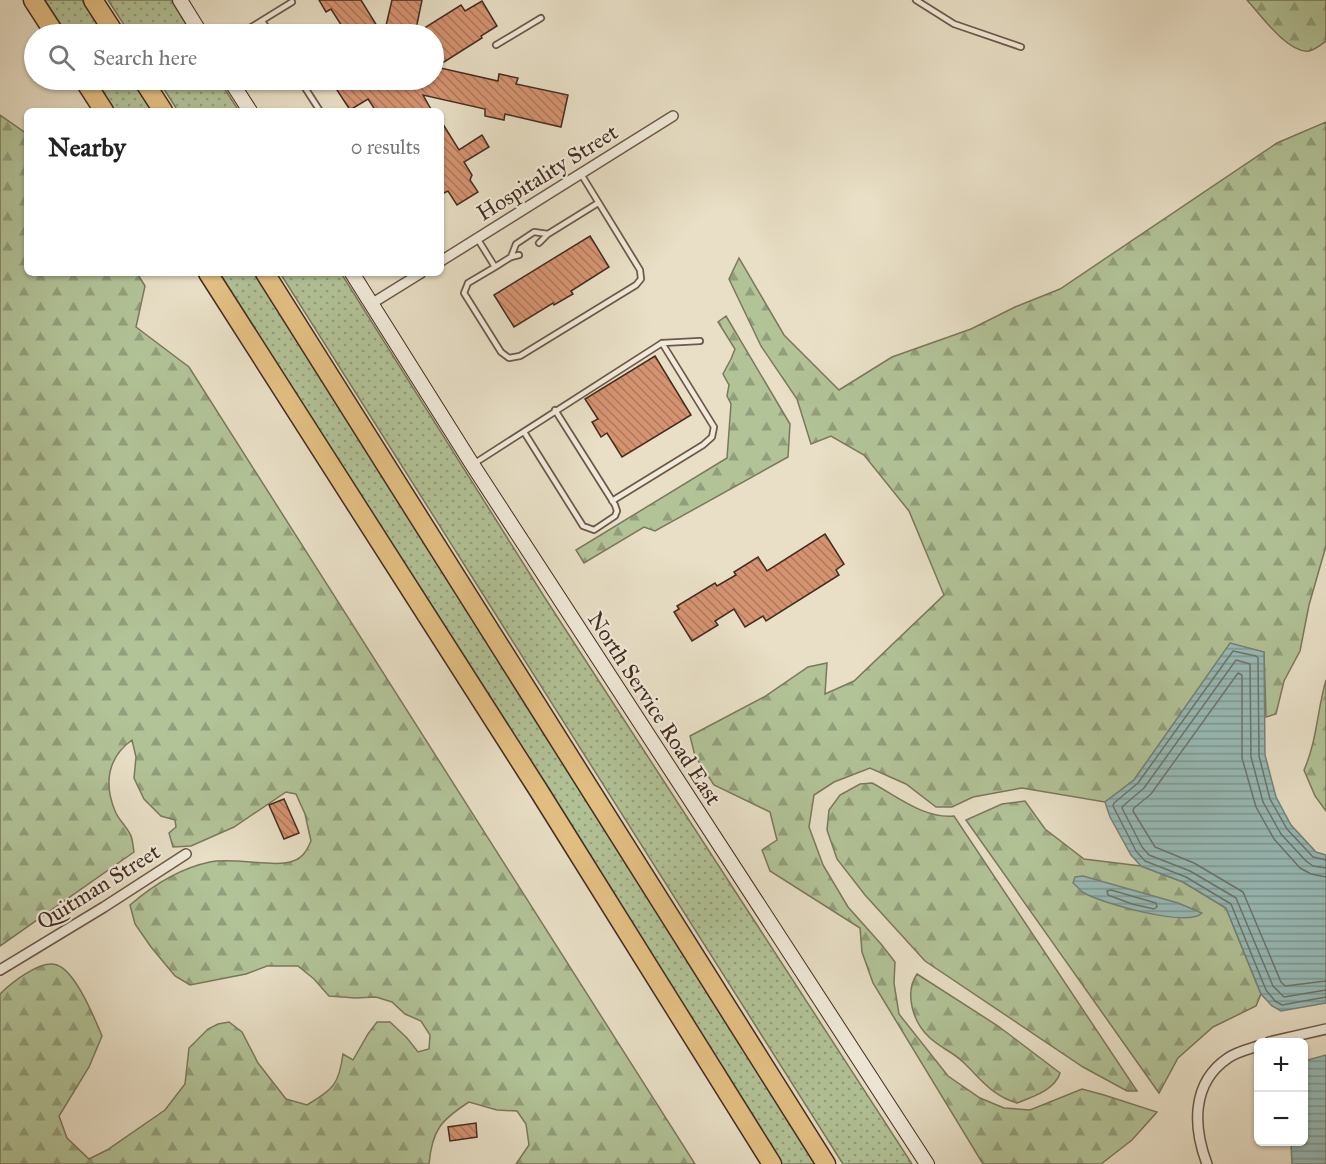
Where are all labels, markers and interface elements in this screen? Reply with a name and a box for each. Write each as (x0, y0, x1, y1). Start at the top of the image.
search box (24, 24, 444, 90)
icon: search (45, 41, 78, 74)
text: Search here (93, 44, 197, 71)
street label: Hospitality Street (472, 118, 623, 227)
text: Nearby (48, 131, 126, 163)
text: 0 results (351, 135, 420, 159)
street label: North Service Road East (582, 607, 727, 810)
street label: Quitman Street (32, 838, 165, 935)
map controls (1254, 1038, 1308, 1146)
button: + (1254, 1038, 1308, 1092)
button: − (1254, 1092, 1308, 1146)

